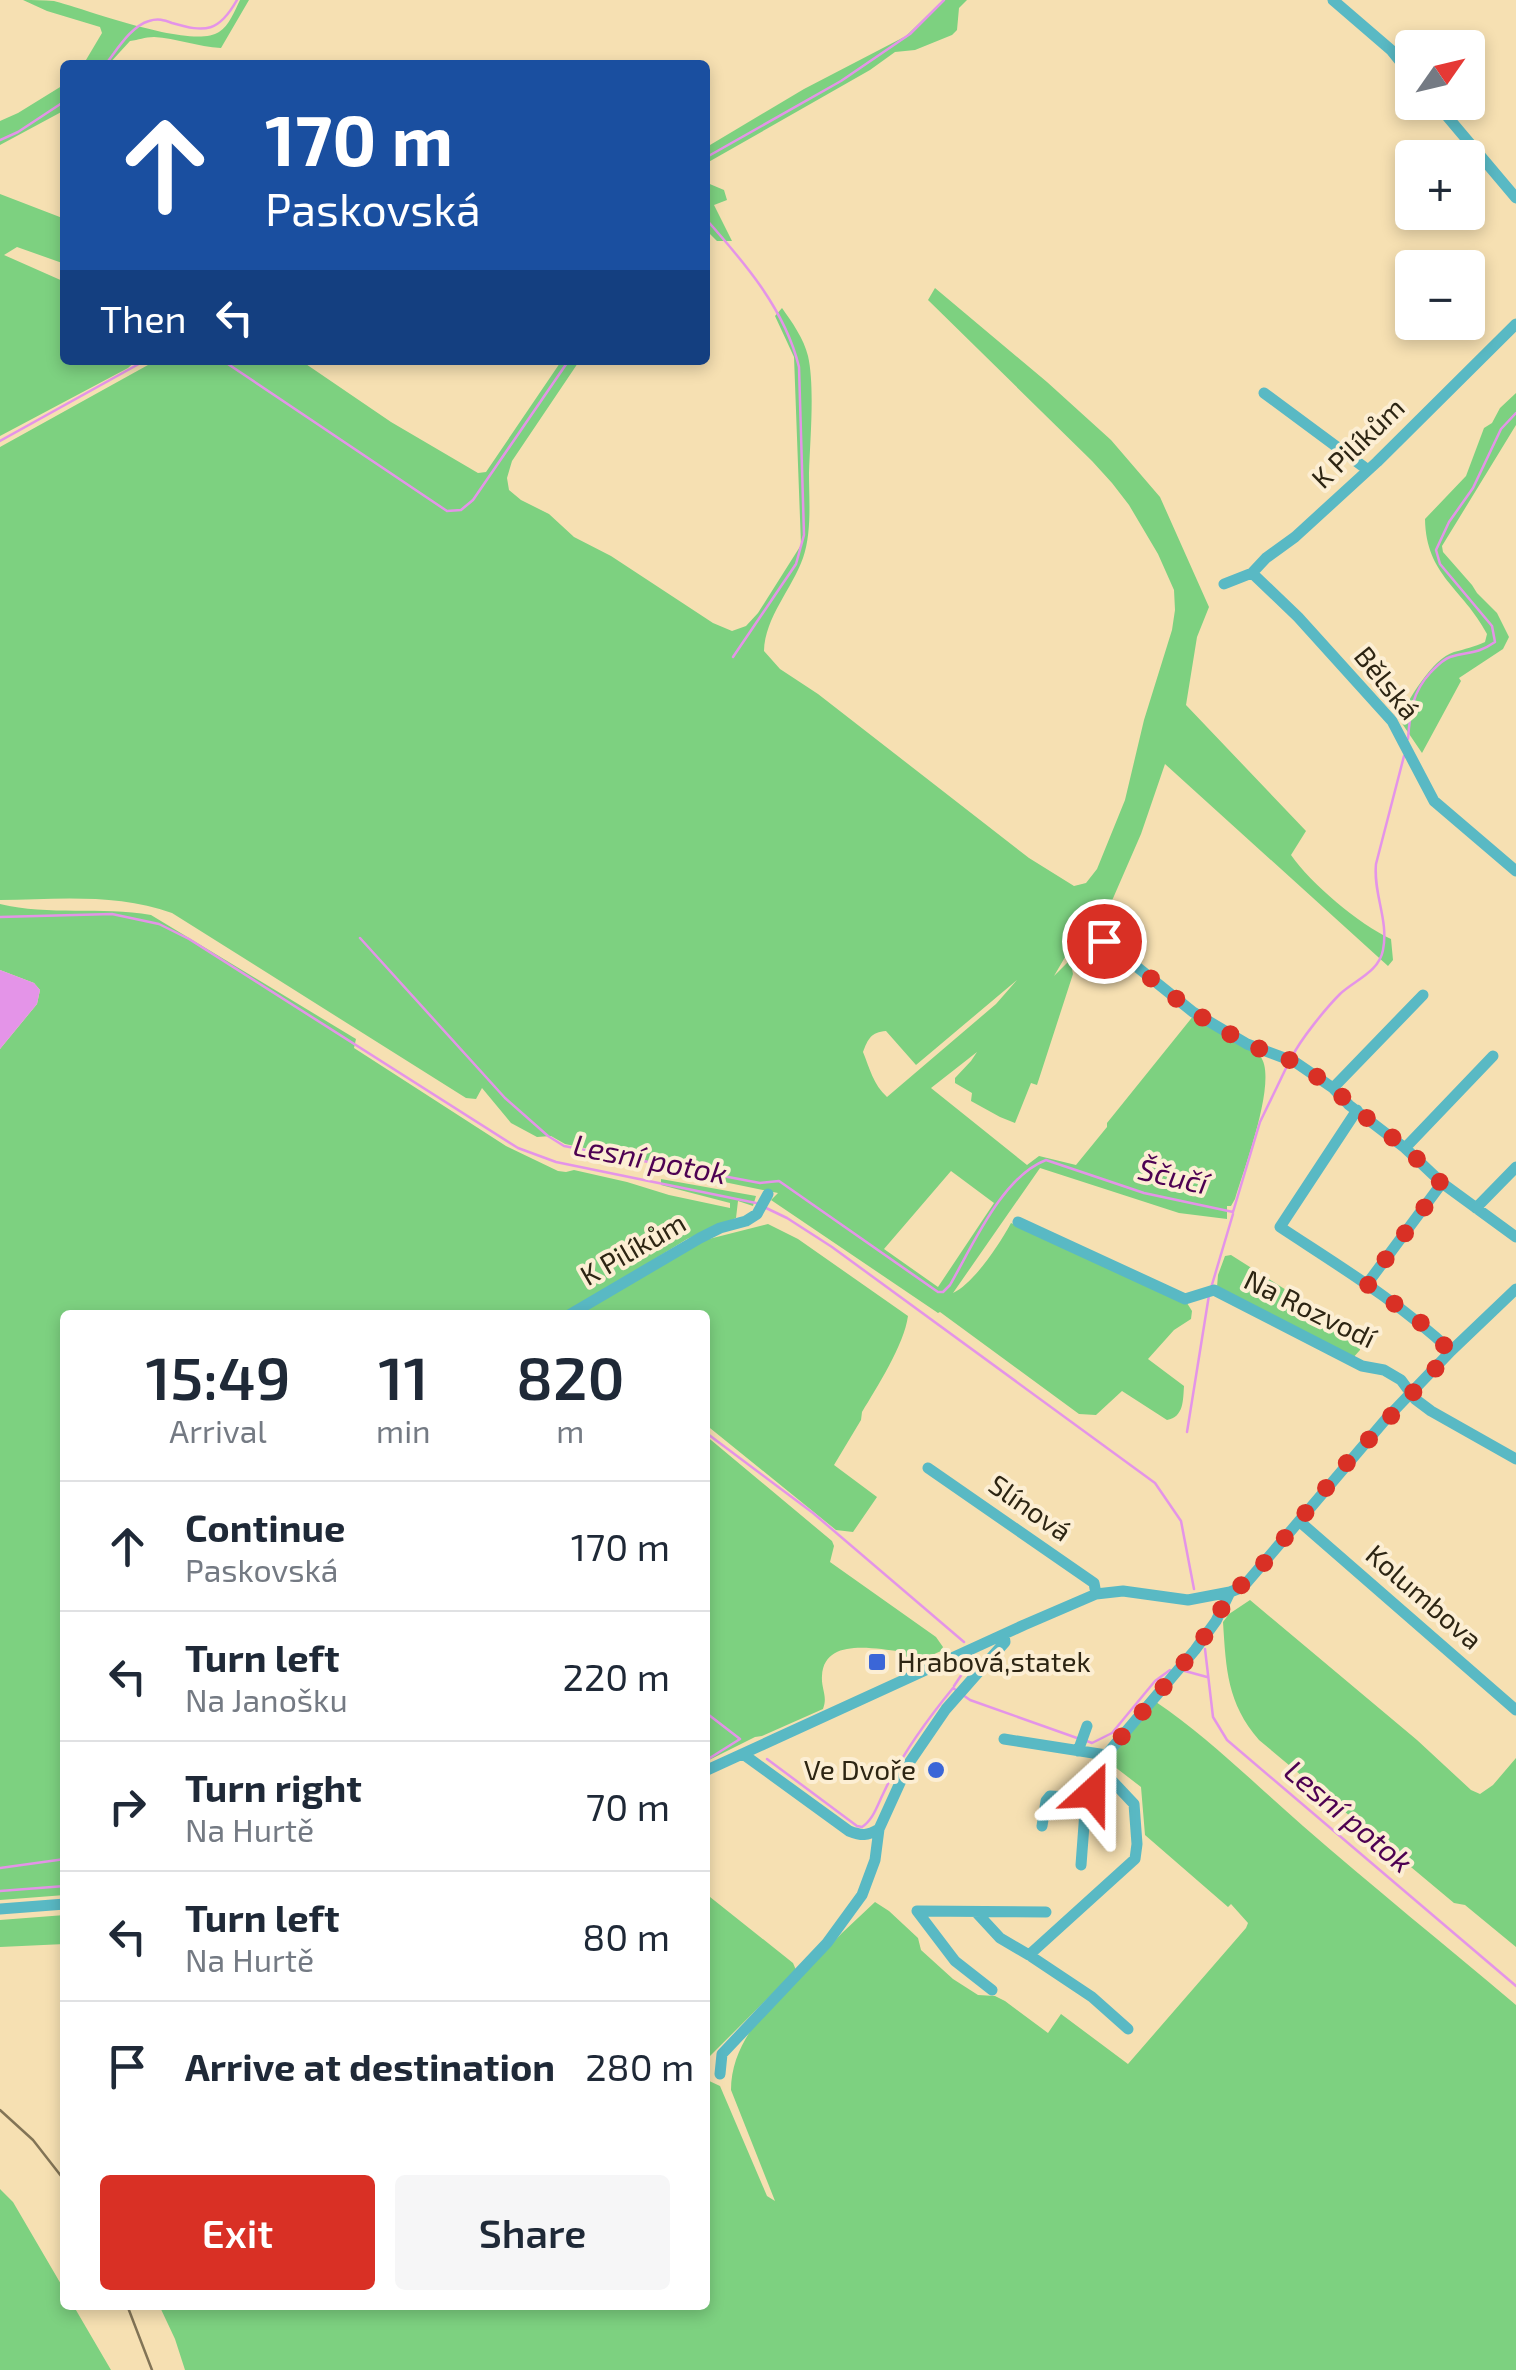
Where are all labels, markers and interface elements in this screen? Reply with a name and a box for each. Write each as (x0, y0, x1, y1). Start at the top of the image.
north arrow (1395, 30, 1485, 120)
map controls (1395, 30, 1485, 340)
text: 170 m (265, 96, 453, 180)
icon: ahead (100, 100, 230, 230)
button: + (1395, 140, 1485, 230)
text: Paskovská (265, 181, 481, 235)
button: − (1395, 250, 1485, 340)
icon: left (207, 290, 262, 345)
text: Then (100, 295, 187, 341)
street label: K Pilíkům (1304, 390, 1411, 495)
street label: Bělská (1348, 639, 1428, 726)
pin (1062, 899, 1147, 984)
icon: arrive (1077, 914, 1132, 969)
water label: Lesní potok (571, 1126, 730, 1191)
water label: Ščučí (1135, 1150, 1214, 1201)
street label: K Pilíkům (574, 1204, 691, 1292)
street label: Na Rozvodí (1239, 1262, 1383, 1355)
text: 15:49 (145, 1340, 291, 1412)
text: 11 (378, 1340, 428, 1412)
text: 820 (516, 1340, 625, 1412)
text: Arrival (169, 1411, 267, 1449)
text: min (376, 1411, 431, 1449)
text: m (556, 1411, 584, 1449)
street label: Slínová (983, 1467, 1078, 1548)
text: Continue (185, 1504, 345, 1550)
icon: ahead (100, 1519, 155, 1574)
text: 170 m (571, 1523, 670, 1569)
street label: Kolumbova (1360, 1537, 1490, 1656)
text: Paskovská (185, 1550, 338, 1588)
text: Turn left (185, 1634, 340, 1680)
place label: Hrabová,statek (897, 1644, 1091, 1678)
icon: left (100, 1649, 155, 1704)
marker: Hrabová,statek (866, 1651, 888, 1673)
text: 220 m (563, 1653, 670, 1699)
text: Na Janošku (185, 1680, 348, 1718)
position arrow (1040, 1741, 1144, 1845)
place label: Ve Dvoře (804, 1752, 916, 1786)
water label: Lesní potok (1278, 1752, 1420, 1879)
marker: Ve Dvoře (925, 1759, 947, 1781)
text: Turn right (185, 1764, 362, 1810)
icon: right (100, 1779, 155, 1834)
text: 70 m (586, 1783, 670, 1829)
text: Na Hurtě (185, 1810, 314, 1848)
text: Turn left (185, 1894, 340, 1940)
icon: left (100, 1909, 155, 1964)
text: 80 m (582, 1913, 670, 1959)
text: Na Hurtě (185, 1940, 314, 1978)
icon: arrive (100, 2039, 155, 2094)
text: Arrive at destination (185, 2043, 555, 2089)
text: 280 m (585, 2043, 694, 2089)
button: Exit (100, 2175, 375, 2290)
button: Share (395, 2175, 670, 2290)

